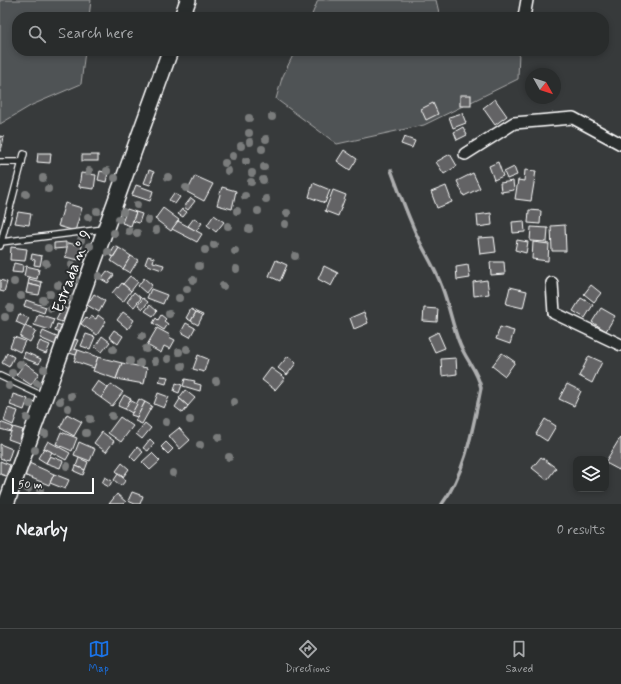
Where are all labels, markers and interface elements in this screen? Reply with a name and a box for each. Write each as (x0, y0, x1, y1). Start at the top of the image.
search box (12, 12, 609, 56)
icon: search (26, 23, 48, 45)
text: Search here (58, 24, 134, 44)
north arrow (525, 68, 561, 104)
street label: Estrada nº 9 (48, 227, 97, 316)
map controls (573, 456, 609, 492)
button: layers (573, 456, 609, 492)
scale bar (12, 476, 94, 495)
text: 50 m (18, 478, 43, 492)
text: Nearby (16, 519, 68, 541)
text: 0 results (557, 522, 605, 539)
tab: Map (88, 638, 110, 676)
tab: Directions (285, 638, 330, 676)
tab: Saved (506, 638, 533, 676)

